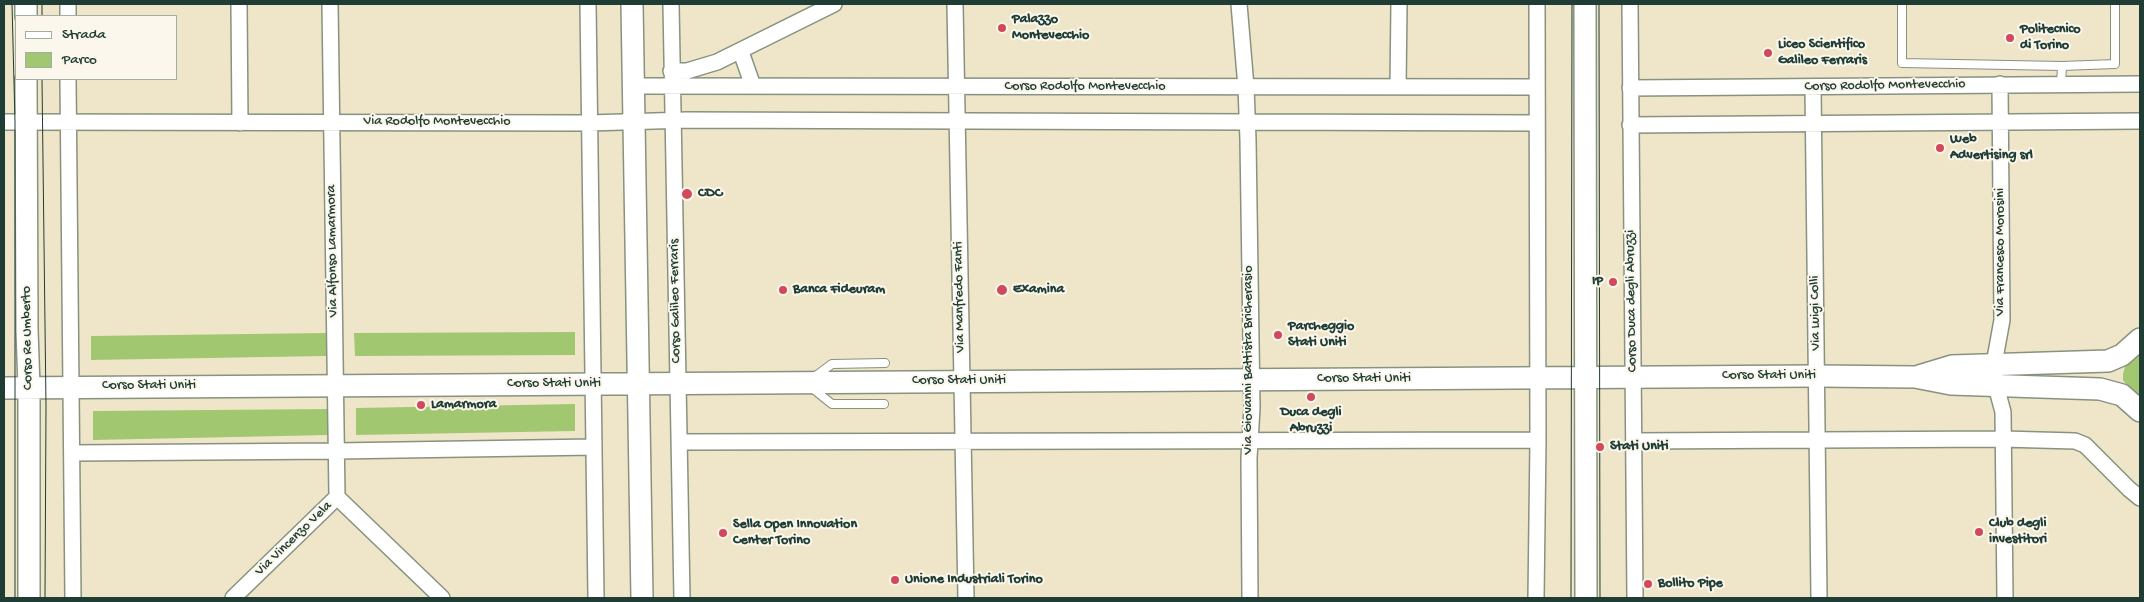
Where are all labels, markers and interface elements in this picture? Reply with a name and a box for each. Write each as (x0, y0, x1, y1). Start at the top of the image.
place label: Palazzo Montevecchio (1012, 12, 1089, 44)
legend (15, 15, 178, 80)
marker: Palazzo Montevecchio (996, 22, 1008, 34)
place label: Politecnico di Torino (2020, 22, 2081, 54)
text: Strada (62, 26, 106, 44)
marker: Politecnico di Torino (2004, 32, 2016, 44)
place label: Liceo Scientifico Galileo Ferraris (1778, 37, 1867, 70)
marker: Liceo Scientifico Galileo Ferraris (1762, 47, 1774, 59)
text: Parco (62, 51, 97, 69)
street label: Corso Rodolfo Montevecchio (1804, 76, 1966, 96)
street label: Corso Rodolfo Montevecchio (1005, 79, 1165, 95)
street label: Via Rodolfo Montevecchio (363, 114, 511, 130)
place label: Web Advertising srl (1950, 132, 2033, 164)
marker: Web Advertising srl (1934, 142, 1946, 154)
street label: Via Alfonso Lamarmora (323, 185, 343, 317)
place label: CDC (698, 186, 722, 202)
marker: CDC (680, 187, 694, 201)
street label: Via Francesco Morosini (1993, 188, 2009, 316)
street label: Corso Duca degli Abruzzi (1622, 230, 1642, 372)
street label: Corso Galileo Ferraris (667, 239, 685, 363)
street label: Via Manfredo Fanti (951, 241, 969, 353)
street label: Via Giovanni Battista Bricherasio (1241, 266, 1257, 454)
place label: IP (1592, 274, 1603, 290)
street label: Via Luigi Colli (1807, 275, 1825, 351)
marker: IP (1607, 276, 1619, 288)
place label: Banca Fideuram (793, 282, 885, 298)
place label: Examina (1013, 282, 1064, 298)
marker: Examina (995, 283, 1009, 297)
marker: Banca Fideuram (777, 284, 789, 296)
street label: Corso Re Umberto (19, 286, 37, 390)
place label: Parcheggio Stati Uniti (1288, 319, 1354, 352)
marker: Parcheggio Stati Uniti (1272, 329, 1284, 341)
street label: Corso Stati Uniti (1722, 368, 1816, 384)
street label: Corso Stati Uniti (1317, 371, 1411, 387)
street label: Corso Stati Uniti (912, 373, 1006, 389)
street label: Corso Stati Uniti (507, 376, 601, 392)
street label: Corso Stati Uniti (102, 378, 196, 394)
marker: Duca degli Abruzzi (1305, 391, 1317, 403)
place label: Lamarmora (431, 397, 497, 413)
marker: Lamarmora (415, 399, 427, 411)
place label: Duca degli Abruzzi (1280, 405, 1342, 438)
place label: Stati Uniti (1610, 439, 1669, 455)
marker: Stati Uniti (1594, 441, 1606, 453)
street label: Via Vincenzo Vela (252, 498, 336, 580)
place label: Club degli investitori (1989, 516, 2047, 548)
place label: Sella Open Innovation Center Torino (733, 517, 857, 550)
marker: Club degli investitori (1973, 526, 1985, 538)
marker: Sella Open Innovation Center Torino (717, 527, 729, 539)
place label: Unione Industriali Torino (905, 572, 1043, 588)
marker: Unione Industriali Torino (889, 574, 901, 586)
place label: Bollito Pipe (1658, 576, 1723, 592)
marker: Bollito Pipe (1642, 578, 1654, 590)

